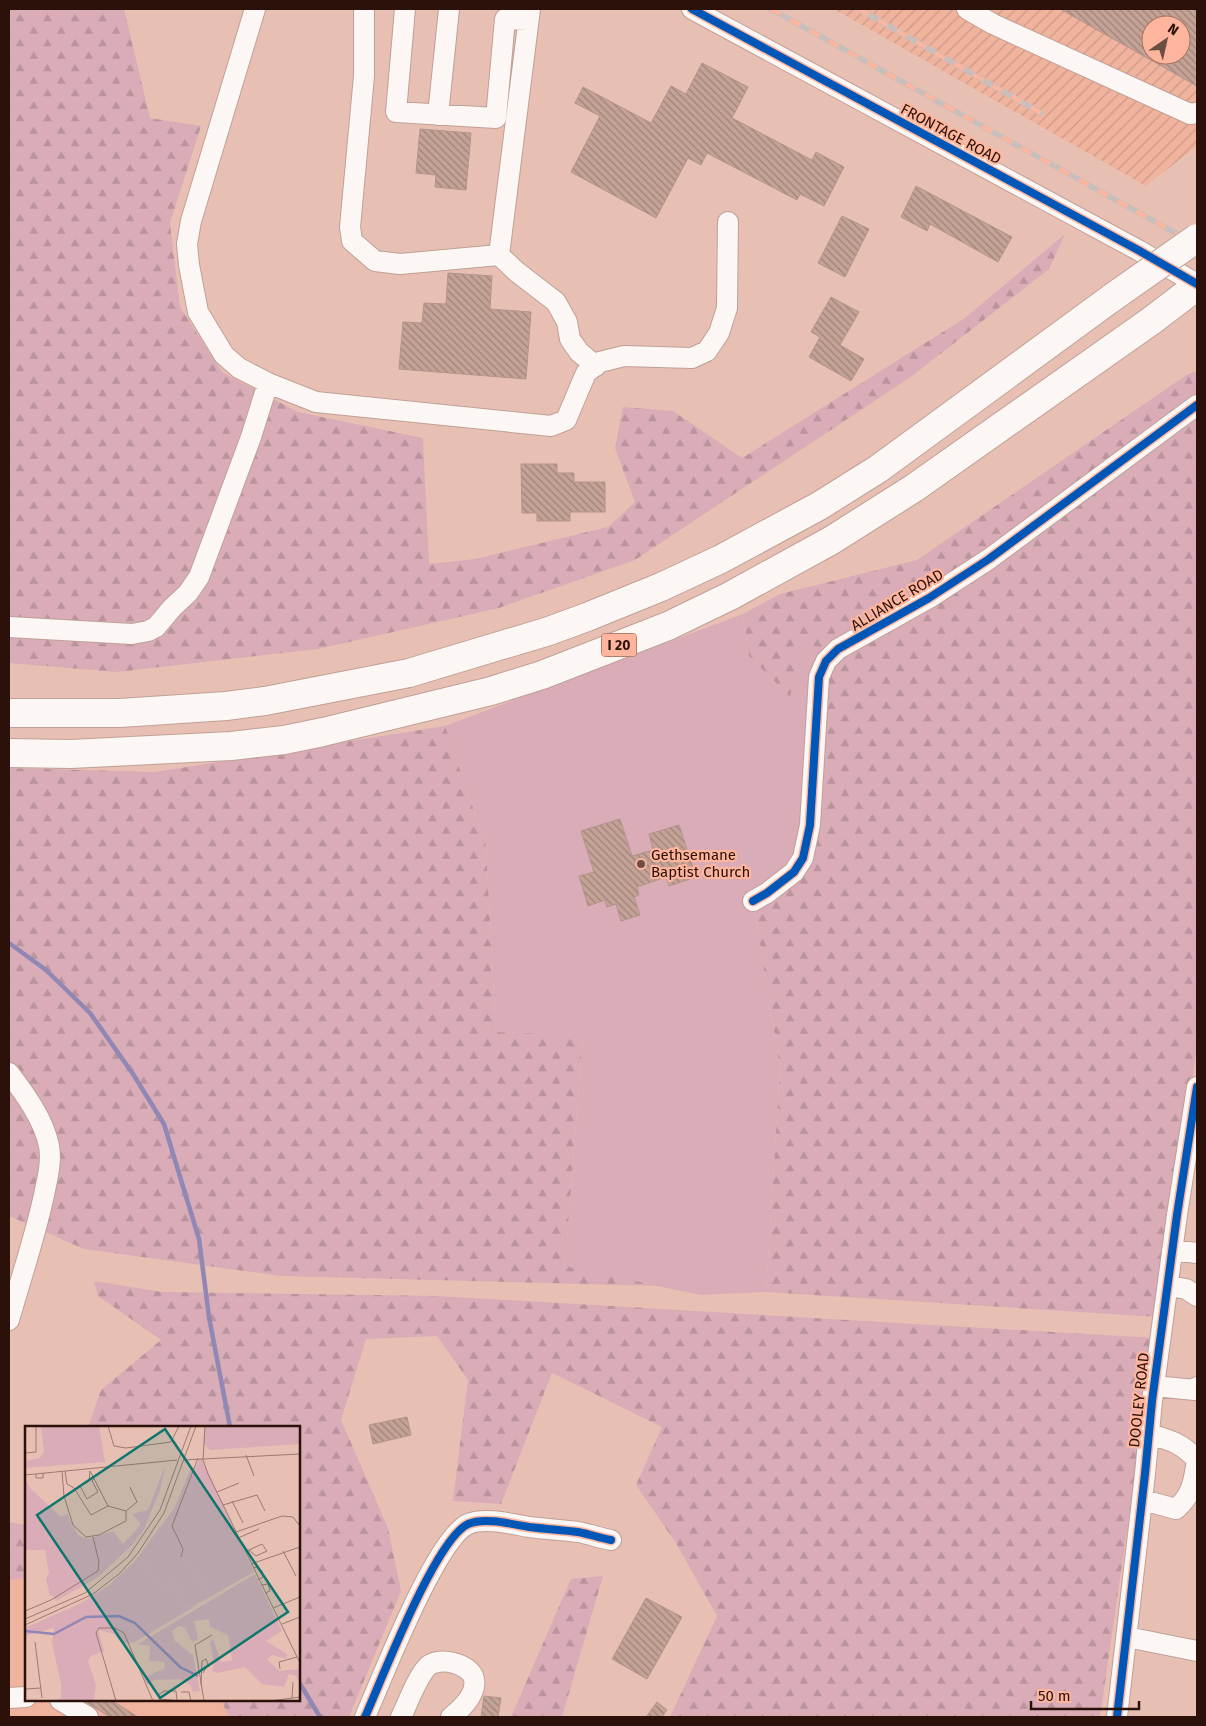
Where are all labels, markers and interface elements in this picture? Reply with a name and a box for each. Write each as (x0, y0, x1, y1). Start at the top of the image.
north arrow (1141, 15, 1191, 65)
text: N (1164, 20, 1182, 39)
street label: FRONTAGE ROAD (898, 100, 1004, 168)
street label: ALLIANCE ROAD (848, 565, 946, 635)
road number: I 20 (602, 634, 636, 656)
place label: Gethsemane Baptist Church (651, 846, 750, 881)
marker: Gethsemane Baptist Church (635, 858, 647, 870)
street label: DOOLEY ROAD (1125, 1352, 1153, 1448)
inset map (25, 1426, 300, 1701)
scale bar (1031, 1678, 1138, 1710)
text: 50 m (1038, 1687, 1071, 1705)

